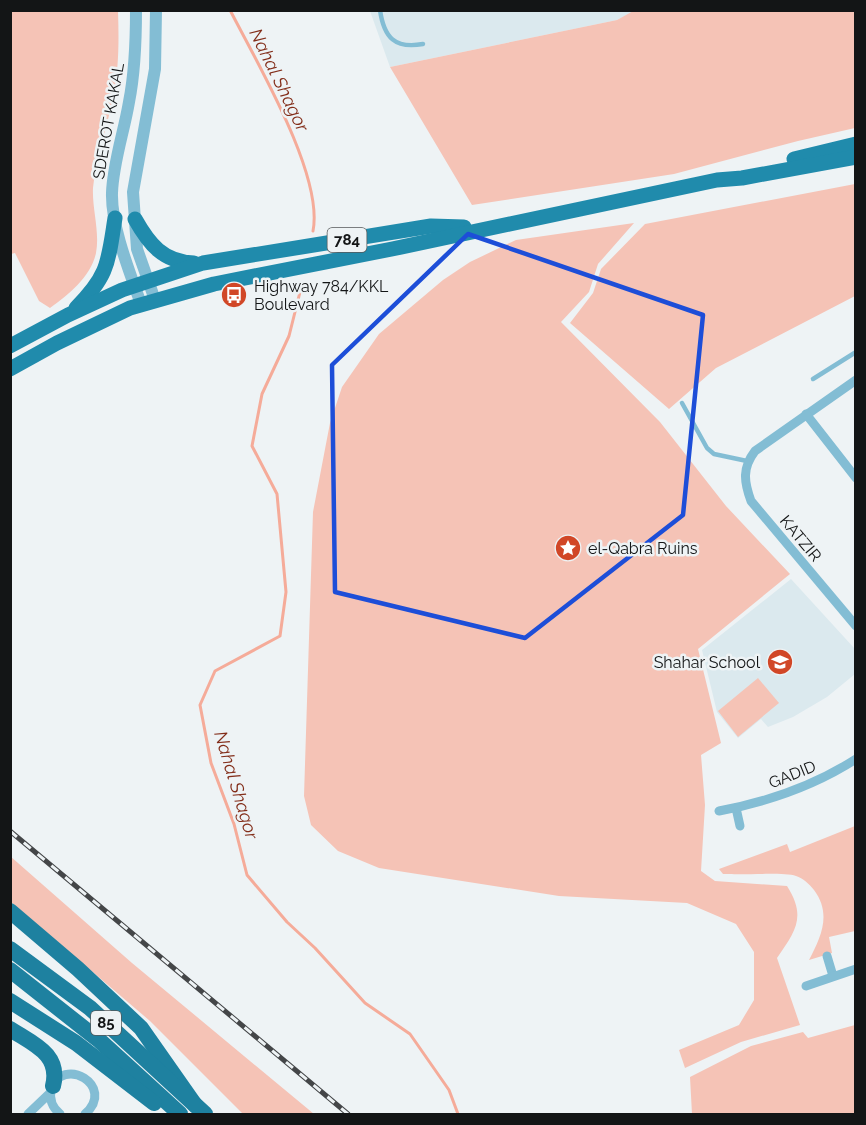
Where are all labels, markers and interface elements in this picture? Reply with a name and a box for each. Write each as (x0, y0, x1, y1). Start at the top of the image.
water label: Nahal Shagor (245, 25, 314, 135)
street label: SDEROT KAKAL (89, 61, 128, 181)
road number: 784 (328, 228, 366, 252)
place label: Highway 784/KKL Boulevard (254, 277, 389, 314)
bus stop icon: Highway 784/KKL Boulevard (219, 280, 249, 310)
street label: KATZIR (776, 511, 825, 565)
place icon: el-Qabra Ruins (553, 533, 583, 563)
place label: el-Qabra Ruins (588, 539, 698, 558)
school or university icon: Shahar School (765, 647, 795, 677)
place label: Shahar School (654, 653, 761, 672)
water label: Nahal Shagor (210, 728, 263, 842)
street label: GADID (766, 756, 819, 792)
road number: 85 (91, 1011, 121, 1035)

